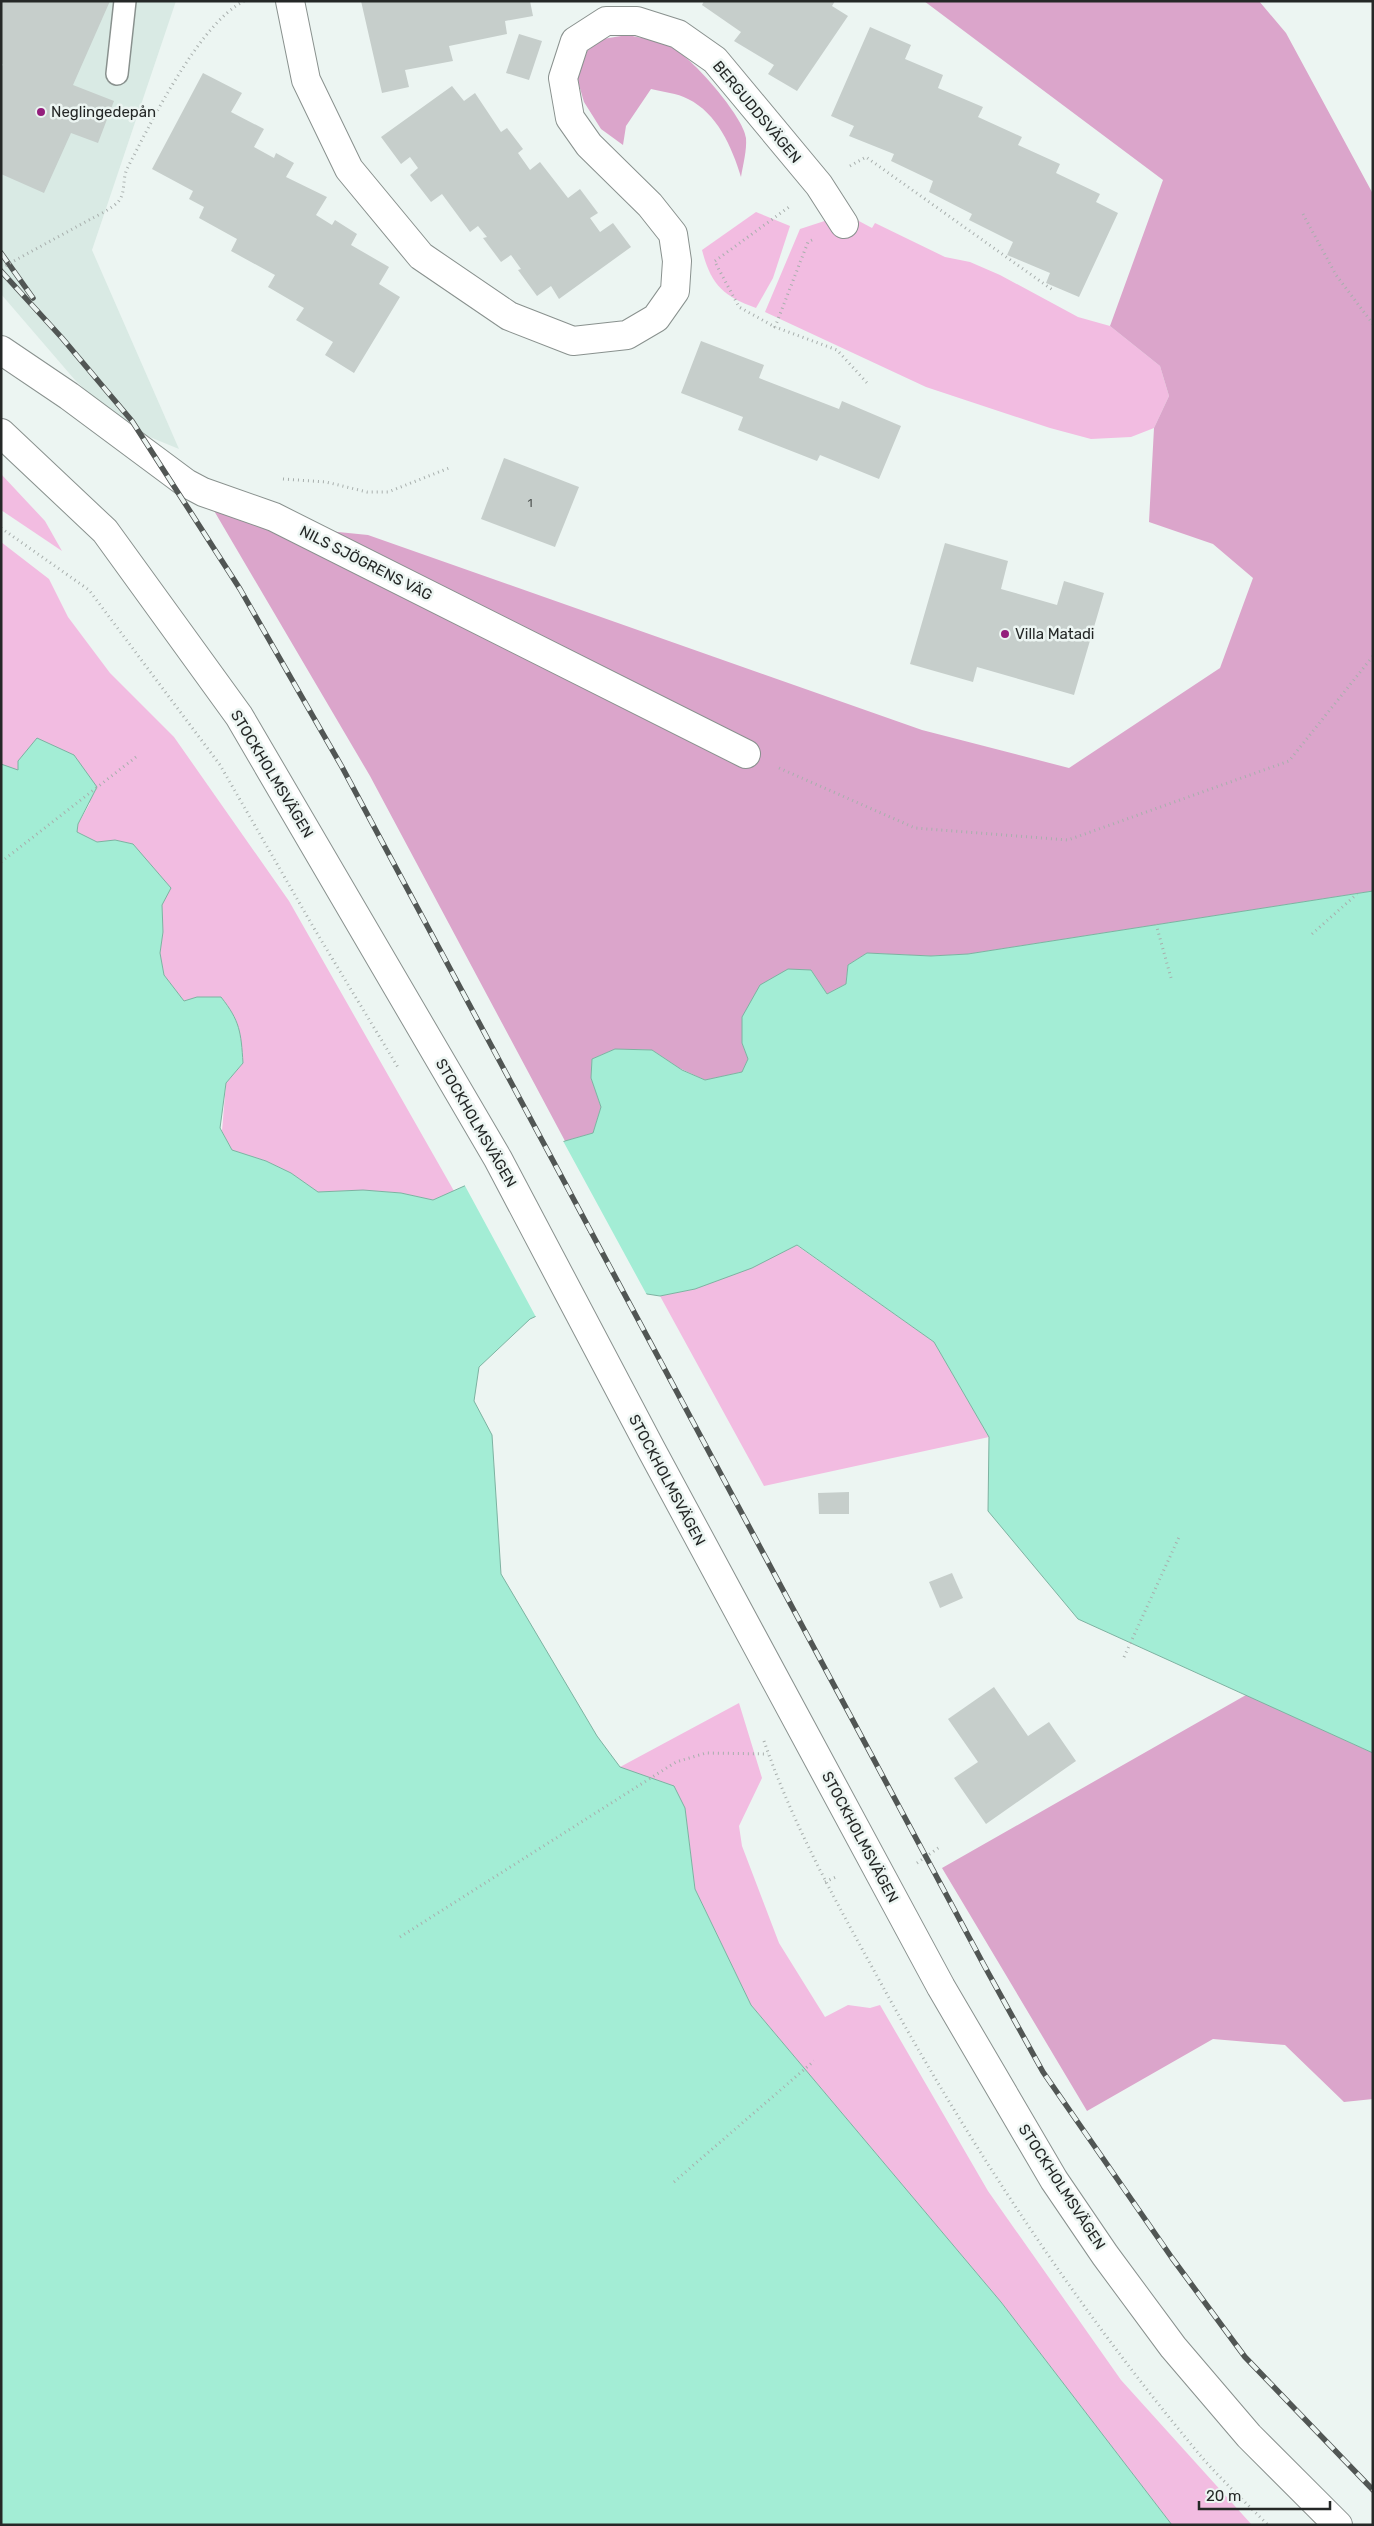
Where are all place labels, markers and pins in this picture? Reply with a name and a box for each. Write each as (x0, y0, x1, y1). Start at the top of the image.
place label: Neglingedepån (51, 103, 156, 121)
marker: Neglingedepån (35, 106, 47, 118)
place label: Villa Matadi (1015, 625, 1094, 643)
marker: Villa Matadi (999, 628, 1011, 640)

